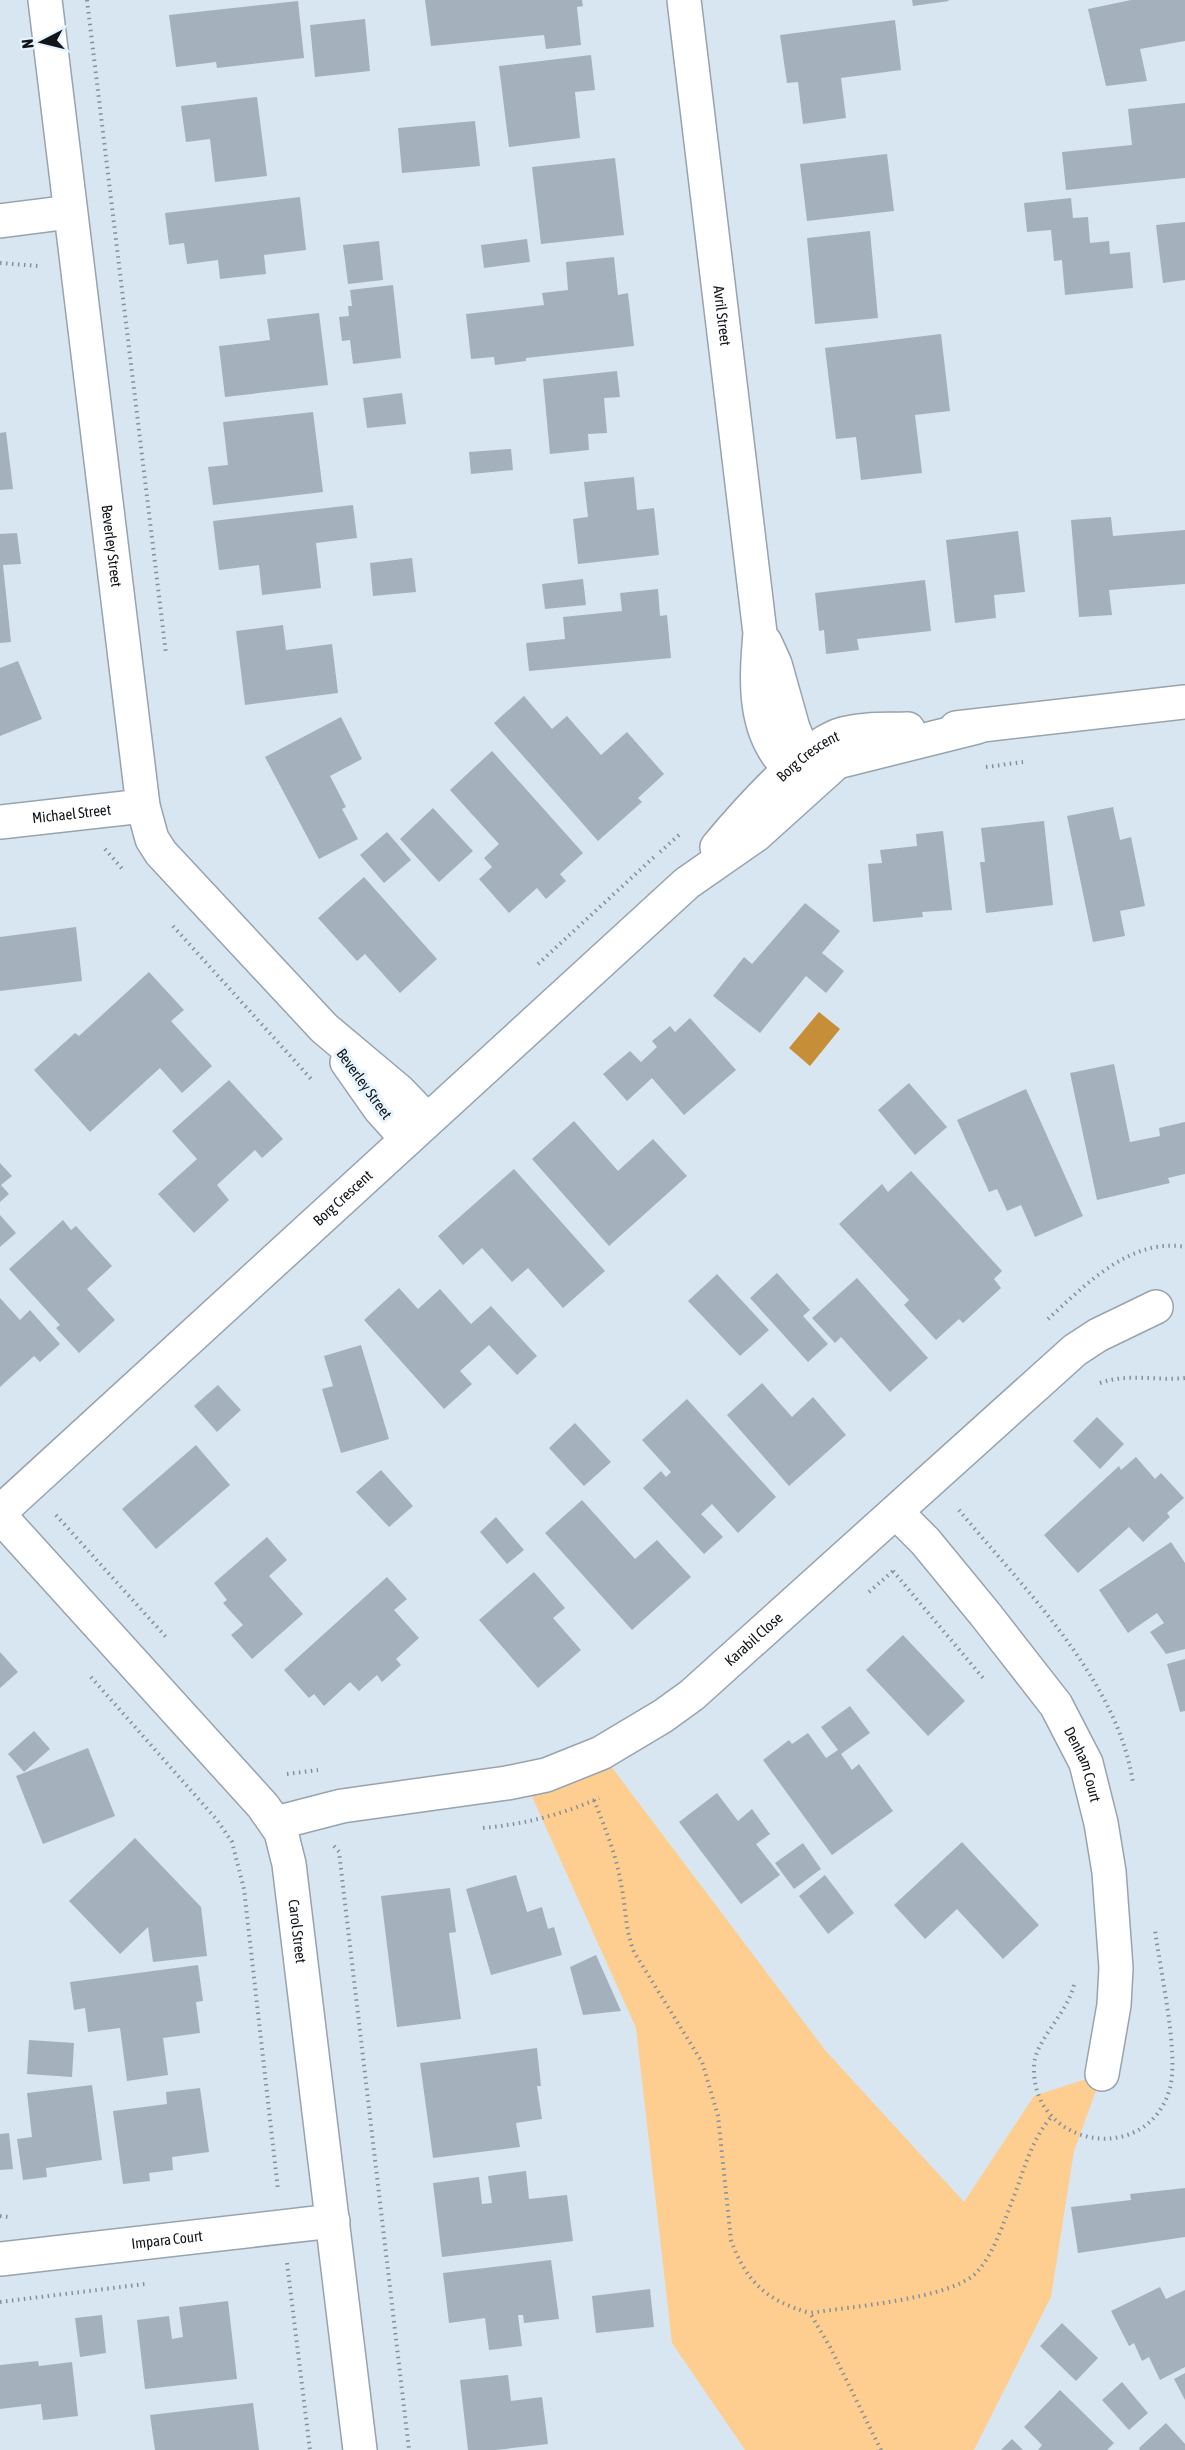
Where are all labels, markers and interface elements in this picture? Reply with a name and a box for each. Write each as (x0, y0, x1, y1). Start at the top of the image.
north arrow (12, 12, 72, 72)
text: N (18, 38, 37, 50)
street label: Avril Street (710, 285, 734, 347)
street label: Beverley Street (98, 504, 125, 588)
street label: Borg Crescent (773, 727, 841, 785)
street label: Michael Street (31, 801, 112, 826)
street label: Beverley Street (333, 1045, 396, 1122)
street label: Borg Crescent (310, 1166, 376, 1229)
street label: Karabil Close (721, 1609, 786, 1669)
street label: Denham Court (1061, 1724, 1104, 1804)
street label: Carol Street (285, 1898, 310, 1964)
street label: Impara Court (130, 2227, 203, 2252)

